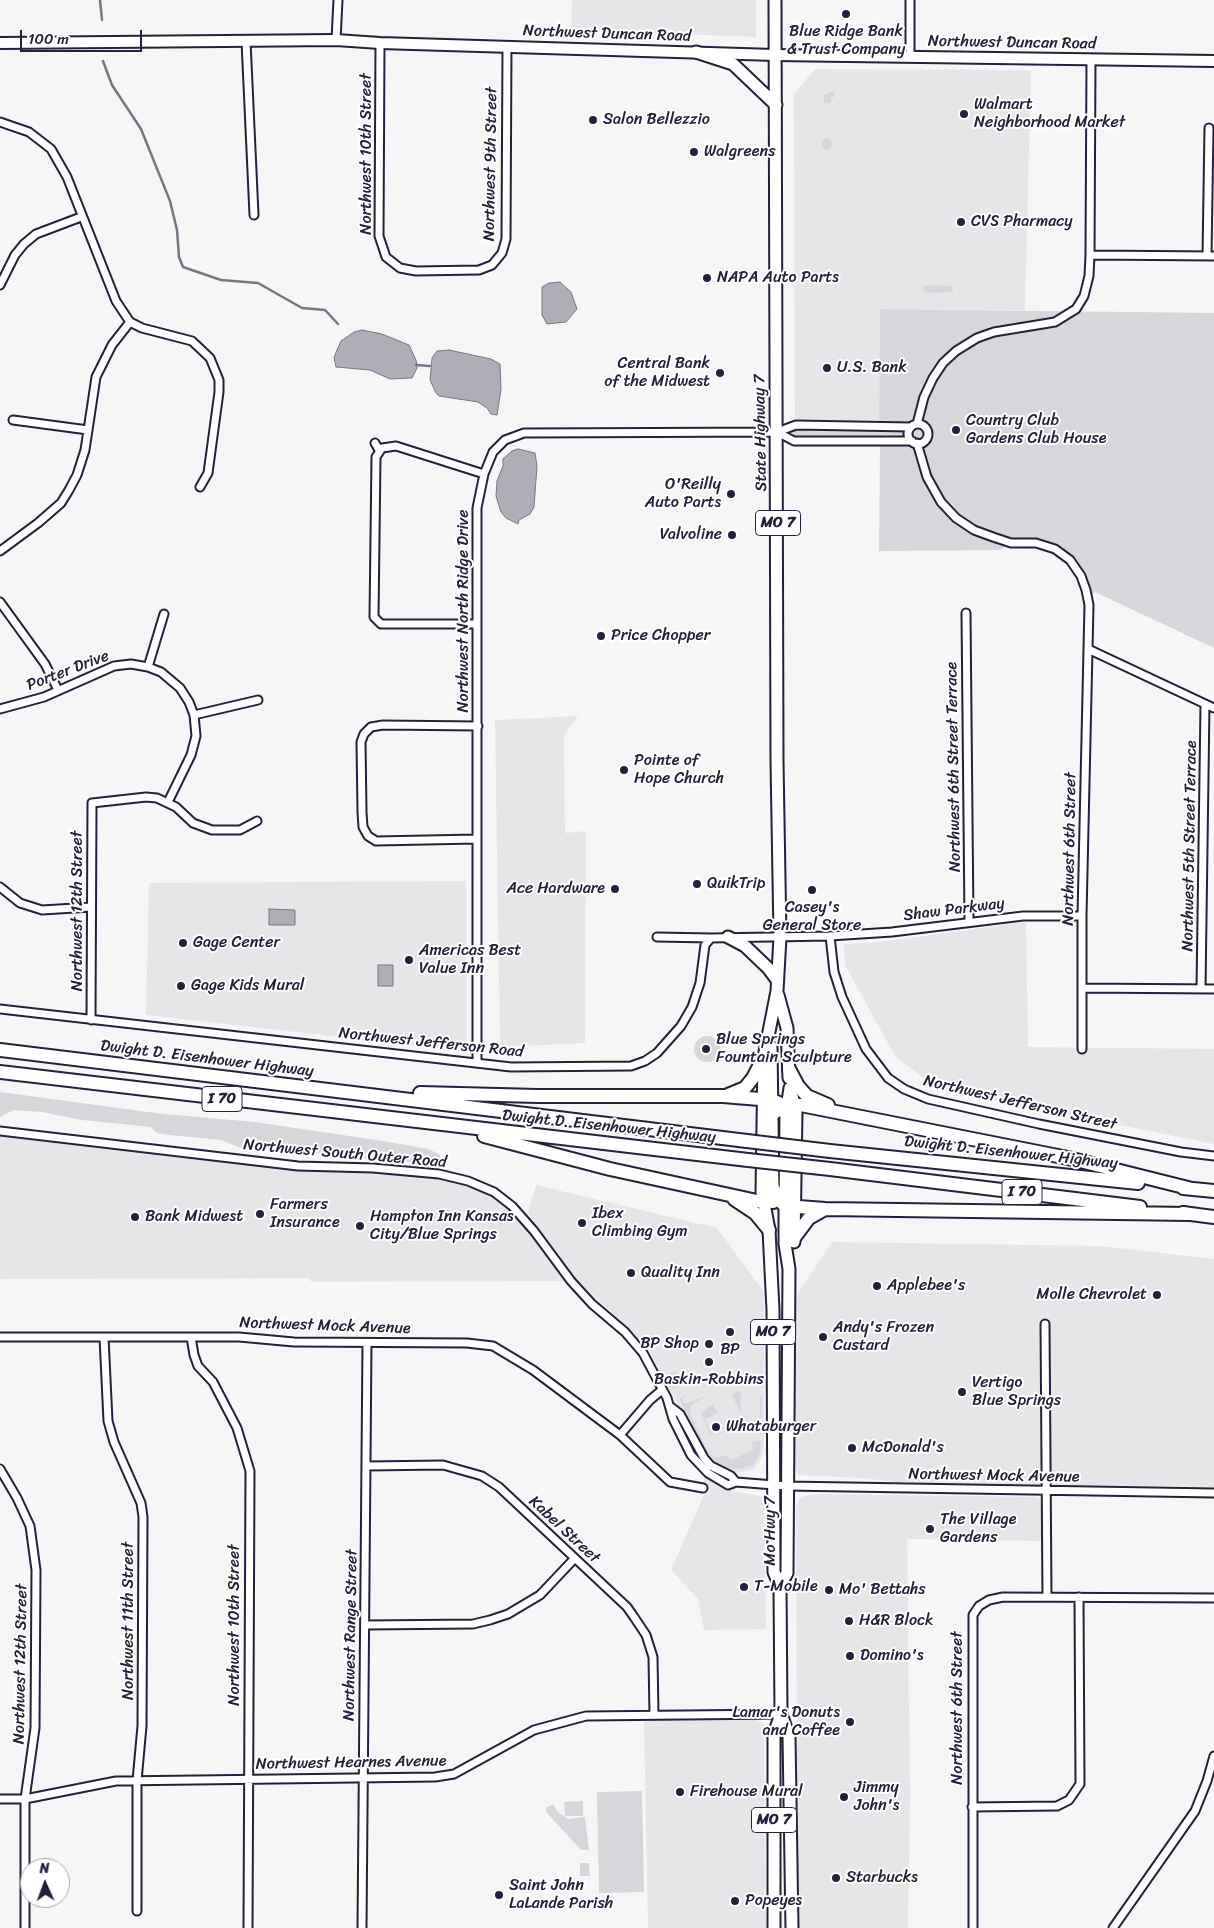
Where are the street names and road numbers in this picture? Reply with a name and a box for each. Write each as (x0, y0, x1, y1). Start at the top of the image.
street label: Northwest Duncan Road (523, 21, 691, 47)
street label: Northwest Duncan Road (928, 32, 1096, 54)
street label: Northwest 10th Street (357, 73, 377, 235)
street label: Northwest 9th Street (480, 87, 502, 241)
street label: State Highway 7 (750, 374, 772, 492)
street label: Northwest North Ridge Drive (454, 510, 474, 712)
road number: MO 7 (756, 510, 800, 536)
street label: Porter Drive (24, 647, 112, 695)
street label: Northwest 6th Street Terrace (943, 662, 965, 872)
street label: Northwest 5th Street Terrace (1179, 740, 1201, 952)
street label: Northwest 6th Street (1059, 772, 1081, 926)
street label: Northwest 12th Street (68, 831, 88, 991)
street label: Shaw Parkway (902, 894, 1006, 926)
street label: Northwest Jefferson Road (338, 1024, 524, 1062)
street label: Dwight D. Eisenhower Highway (99, 1036, 315, 1082)
street label: Northwest Jefferson Street (922, 1071, 1118, 1135)
road number: I 70 (202, 1086, 242, 1112)
street label: Dwight D. Eisenhower Highway (501, 1106, 717, 1148)
street label: Dwight D. Eisenhower Highway (903, 1132, 1119, 1174)
street label: Northwest South Outer Road (243, 1136, 447, 1172)
road number: I 70 (1002, 1180, 1042, 1204)
street label: Northwest Mock Avenue (239, 1313, 411, 1339)
road number: MO 7 (750, 1320, 796, 1344)
street label: Northwest Mock Avenue (908, 1465, 1080, 1487)
street label: Kabel Street (525, 1492, 603, 1568)
street label: Mo Hwy 7 (761, 1496, 781, 1566)
street label: Northwest 11th Street (119, 1542, 139, 1700)
street label: Northwest 10th Street (225, 1544, 245, 1706)
street label: Northwest Range Street (340, 1549, 362, 1721)
street label: Northwest 12th Street (10, 1584, 32, 1744)
street label: Northwest 6th Street (948, 1631, 968, 1785)
street label: Northwest Hearnes Avenue (256, 1752, 446, 1774)
road number: MO 7 (752, 1808, 796, 1832)

